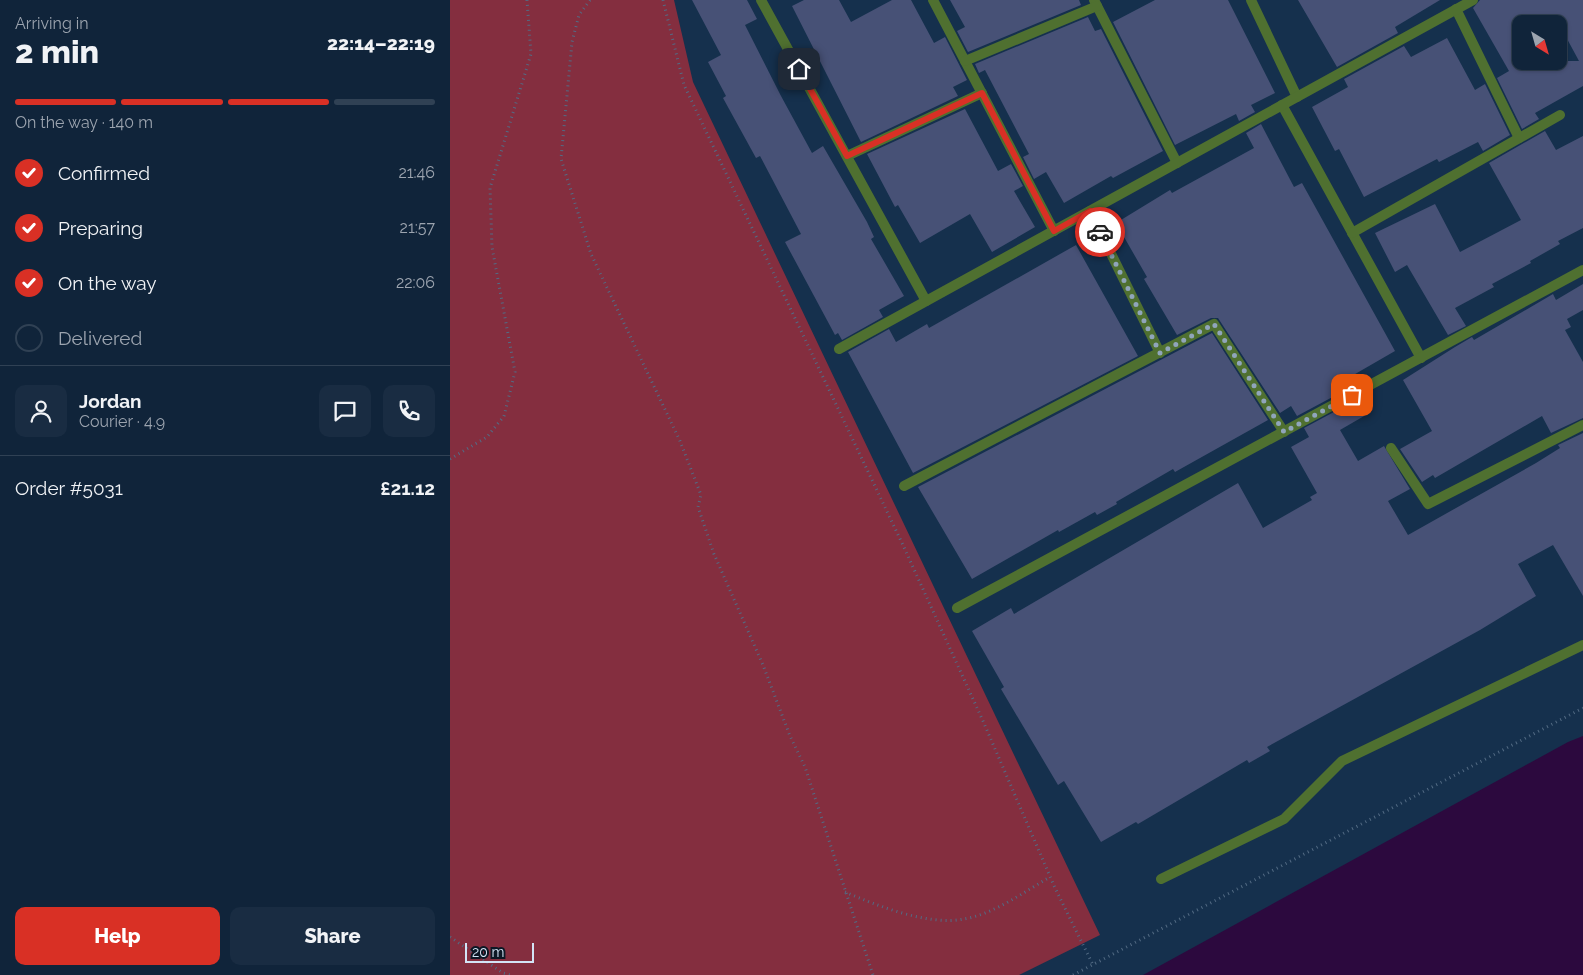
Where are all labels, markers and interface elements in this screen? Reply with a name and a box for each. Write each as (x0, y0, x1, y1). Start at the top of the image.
text: Arriving in (15, 14, 89, 33)
north arrow (1512, 15, 1568, 70)
map controls (1512, 15, 1567, 70)
text: 22:14–22:19 (327, 32, 435, 54)
text: 2 min (15, 33, 99, 70)
pin (778, 48, 820, 90)
icon: home (785, 55, 813, 83)
text: On the way · 140 m (15, 113, 153, 132)
icon: check (15, 159, 43, 187)
text: Confirmed (58, 162, 150, 184)
text: 21:46 (398, 163, 435, 182)
courier (1075, 207, 1125, 257)
icon: check (15, 214, 43, 242)
text: Preparing (58, 217, 143, 239)
text: 21:57 (400, 218, 435, 237)
icon: car (1086, 218, 1114, 246)
icon: check (15, 269, 43, 297)
text: On the way (58, 272, 157, 294)
text: 22:06 (396, 273, 435, 292)
text: Delivered (58, 327, 142, 349)
pin (1331, 374, 1373, 416)
icon: bag (1338, 381, 1366, 409)
button: person (15, 385, 67, 437)
button: chat (319, 385, 371, 437)
button: phone (383, 385, 435, 437)
text: Jordan (79, 390, 142, 412)
text: Courier · 4.9 (79, 412, 165, 431)
text: Order #5031 (15, 477, 123, 499)
text: £21.12 (380, 477, 435, 499)
button: Help (15, 907, 220, 965)
button: Share (230, 907, 435, 965)
scale bar (465, 940, 534, 963)
text: 20 m (472, 944, 504, 960)

